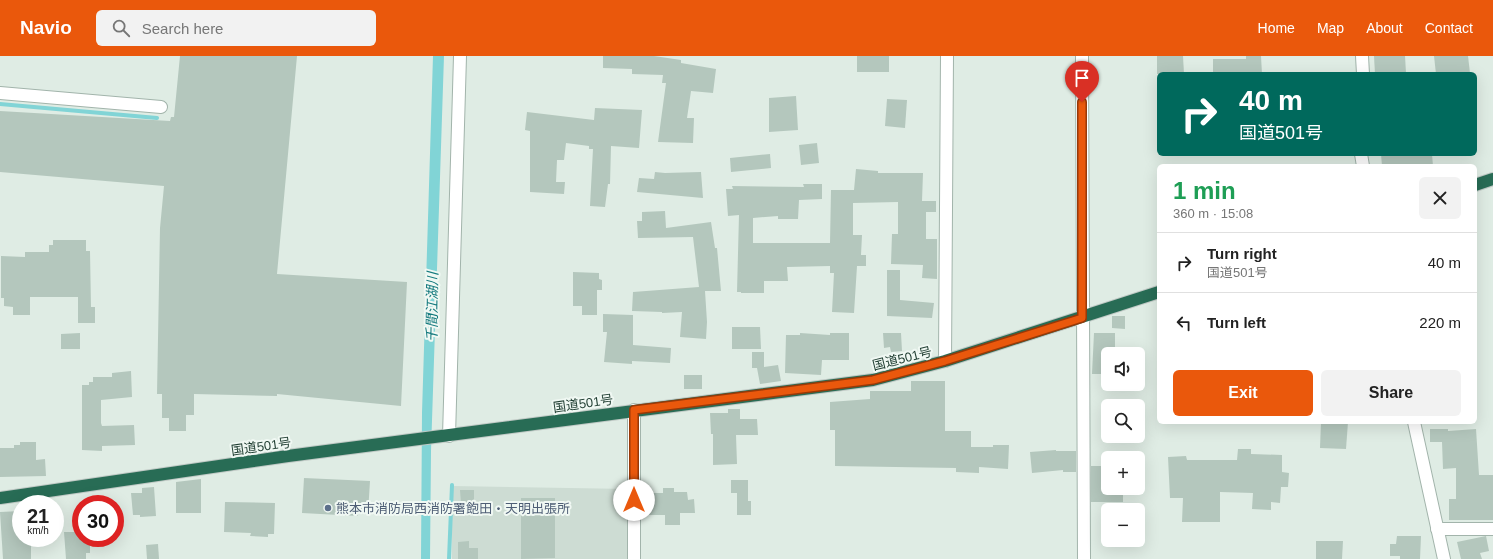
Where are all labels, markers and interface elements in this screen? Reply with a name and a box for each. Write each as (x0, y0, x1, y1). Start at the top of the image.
search box (96, 10, 376, 46)
text: Navio (20, 17, 72, 38)
icon: search (110, 17, 132, 39)
text: Search here (142, 20, 223, 37)
text: Home (1258, 20, 1295, 36)
text: Map (1317, 20, 1344, 36)
text: About (1366, 20, 1403, 36)
text: Contact (1425, 20, 1473, 36)
pin (1065, 61, 1099, 102)
icon: arrive (1071, 67, 1093, 89)
text: 40 m (1239, 85, 1303, 116)
icon: right (1173, 88, 1225, 140)
text: 国道501号 (1239, 123, 1323, 143)
text: 1 min (1173, 177, 1236, 204)
button: close (1419, 177, 1461, 219)
text: 360 m · 15:08 (1173, 206, 1253, 221)
text: Turn right (1207, 245, 1277, 262)
icon: right (1173, 252, 1195, 274)
text: 40 m (1428, 254, 1461, 271)
text: 国道501号 (1207, 265, 1268, 280)
water label: 千間江湖川 (423, 270, 441, 342)
icon: left (1173, 312, 1195, 334)
text: Turn left (1207, 314, 1266, 331)
text: 220 m (1419, 314, 1461, 331)
street label: 国道501号 (871, 344, 933, 373)
map controls (1101, 347, 1145, 547)
button: sound (1101, 347, 1145, 391)
button: Exit (1173, 370, 1313, 416)
button: Share (1321, 370, 1461, 416)
street label: 国道501号 (552, 392, 614, 415)
button: search (1101, 399, 1145, 443)
street label: 国道501号 (230, 435, 292, 458)
button: + (1101, 451, 1145, 495)
position arrow (613, 479, 655, 521)
speed limit sign: 30 (72, 495, 124, 547)
place label: 熊本市消防局西消防署飽田・天明出張所 (336, 501, 570, 516)
marker: 熊本市消防局西消防署飽田・天明出張所 (323, 503, 333, 513)
button: − (1101, 503, 1145, 547)
text: 21 (27, 505, 49, 527)
text: km/h (27, 525, 49, 536)

